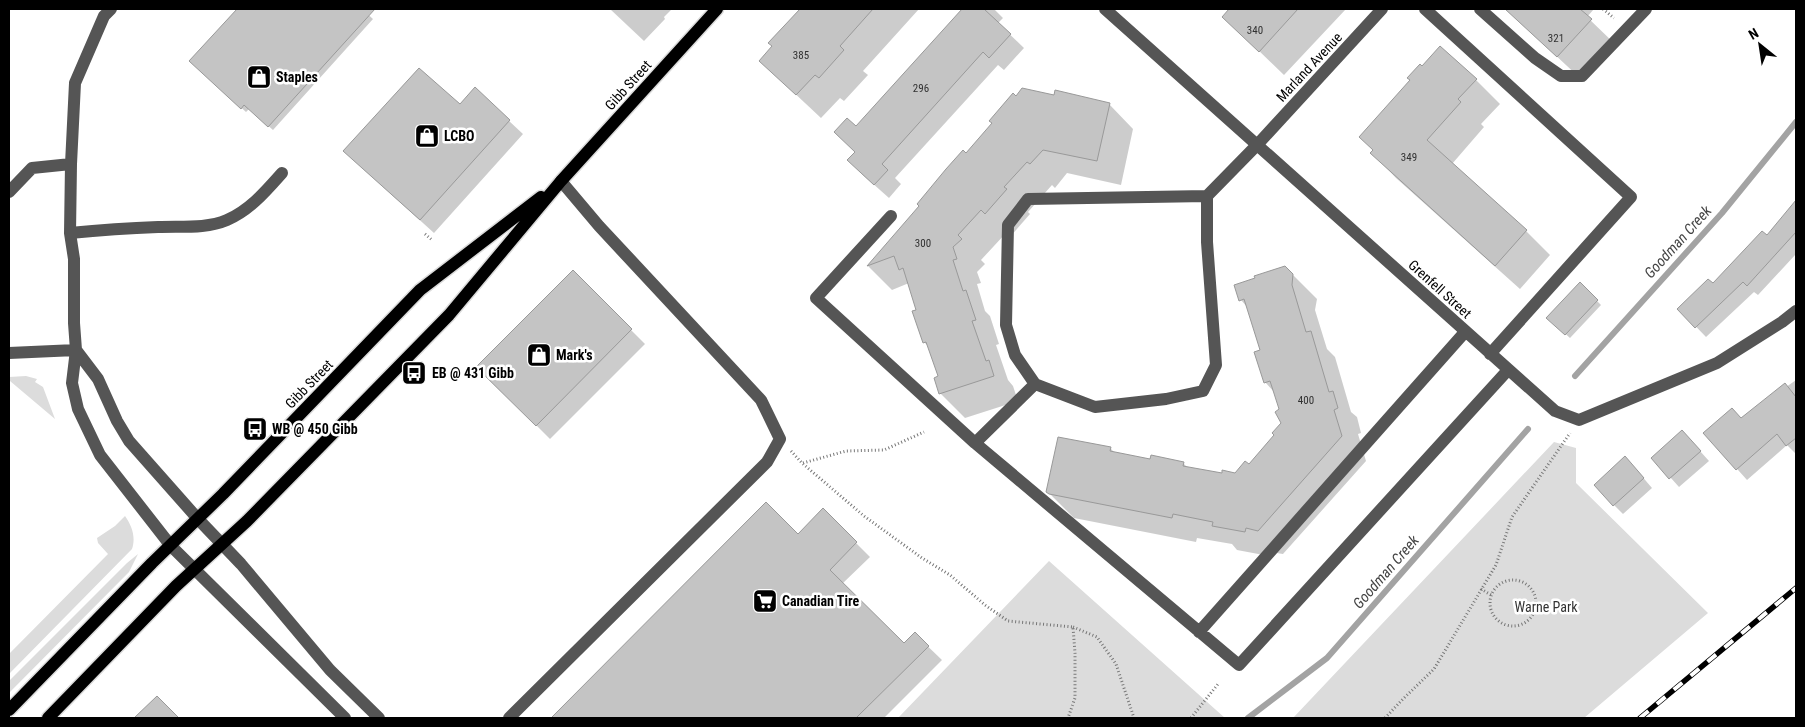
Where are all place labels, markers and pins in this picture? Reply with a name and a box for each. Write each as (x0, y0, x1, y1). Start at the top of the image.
shop icon: Staples (246, 64, 272, 90)
place label: Staples (276, 69, 318, 85)
shop icon: LCBO (414, 123, 440, 149)
place label: LCBO (444, 128, 475, 144)
shop icon: Mark's (526, 342, 552, 368)
place label: Mark's (556, 347, 593, 363)
bus stop icon: EB @ 431 Gibb (401, 360, 427, 386)
place label: EB @ 431 Gibb (432, 365, 514, 381)
bus stop icon: WB @ 450 Gibb (242, 416, 268, 442)
place label: WB @ 450 Gibb (272, 421, 358, 437)
supermarket icon: Canadian Tire (752, 588, 778, 614)
place label: Canadian Tire (782, 593, 859, 609)

